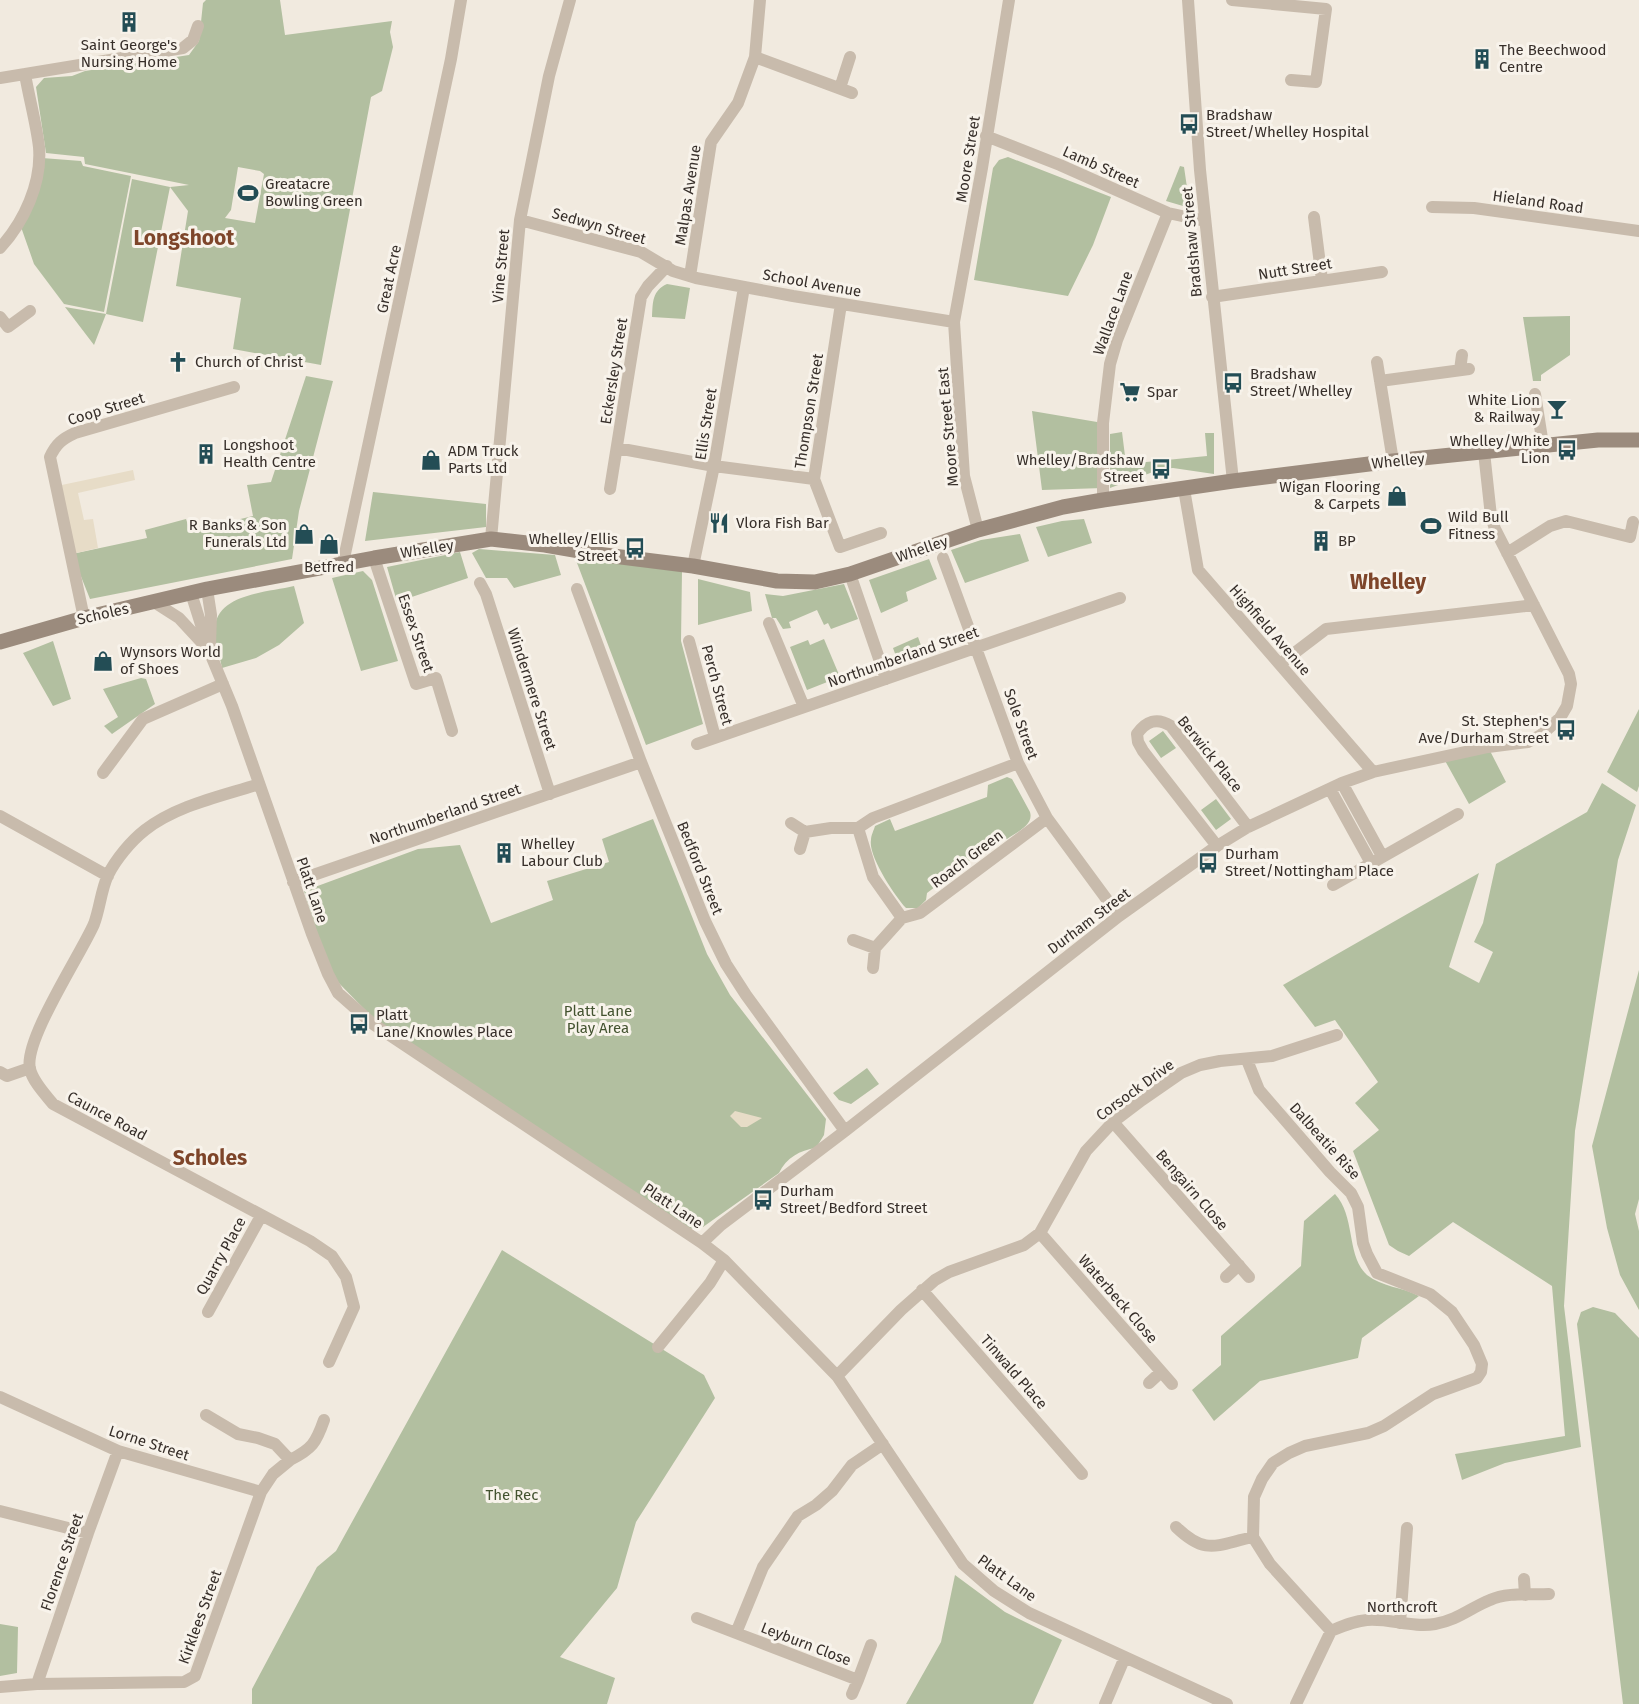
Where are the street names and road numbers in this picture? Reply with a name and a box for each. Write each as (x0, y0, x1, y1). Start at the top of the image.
street label: Moore Street (952, 114, 984, 204)
street label: Lamb Street (1060, 142, 1143, 192)
street label: Malpas Avenue (671, 143, 705, 247)
street label: Bradshaw Street (1178, 185, 1206, 298)
street label: Hieland Road (1491, 187, 1585, 217)
street label: Sedwyn Street (550, 204, 649, 248)
street label: Vine Street (489, 228, 513, 304)
street label: Great Acre (373, 243, 405, 315)
street label: Nutt Street (1257, 254, 1334, 284)
street label: School Avenue (761, 265, 863, 301)
street label: Wallace Lane (1089, 268, 1137, 358)
street label: Eckersley Street (597, 316, 631, 426)
street label: Thompson Street (791, 352, 827, 470)
street label: Moore Street East (934, 366, 962, 487)
street label: Ellis Street (691, 386, 721, 461)
street label: Coop Street (65, 389, 147, 429)
street label: Whelley (1370, 449, 1426, 473)
street label: Whelley (894, 532, 951, 566)
street label: Whelley (399, 536, 455, 562)
street label: Highfield Avenue (1226, 581, 1314, 679)
street label: Essex Street (394, 591, 438, 675)
street label: Scholes (75, 599, 131, 629)
street label: Northumberland Street (825, 623, 981, 691)
street label: Windermere Street (504, 626, 560, 753)
street label: Perch Street (698, 643, 737, 728)
street label: Sole Street (1000, 686, 1042, 762)
street label: Berwick Place (1174, 712, 1246, 796)
street label: Northumberland Street (367, 780, 523, 848)
street label: Bedford Street (673, 819, 727, 918)
street label: Roach Green (927, 826, 1007, 892)
street label: Platt Lane (292, 855, 332, 925)
street label: Durham Street (1044, 884, 1134, 958)
street label: Corsock Drive (1092, 1056, 1178, 1124)
street label: Caunce Road (64, 1088, 150, 1144)
street label: Dalbeatie Rise (1286, 1099, 1364, 1183)
street label: Bengairn Close (1152, 1146, 1232, 1234)
street label: Platt Lane (640, 1179, 706, 1233)
street label: Quarry Place (192, 1214, 250, 1298)
street label: Waterbeck Close (1075, 1251, 1161, 1347)
street label: Tinwald Place (977, 1331, 1051, 1413)
street label: Lorne Street (107, 1422, 192, 1465)
street label: Florence Street (37, 1510, 87, 1613)
street label: Platt Lane (974, 1551, 1040, 1605)
street label: Kirklees Street (175, 1567, 226, 1667)
street label: Northcroft (1367, 1598, 1438, 1616)
street label: Leyburn Close (758, 1619, 854, 1669)

